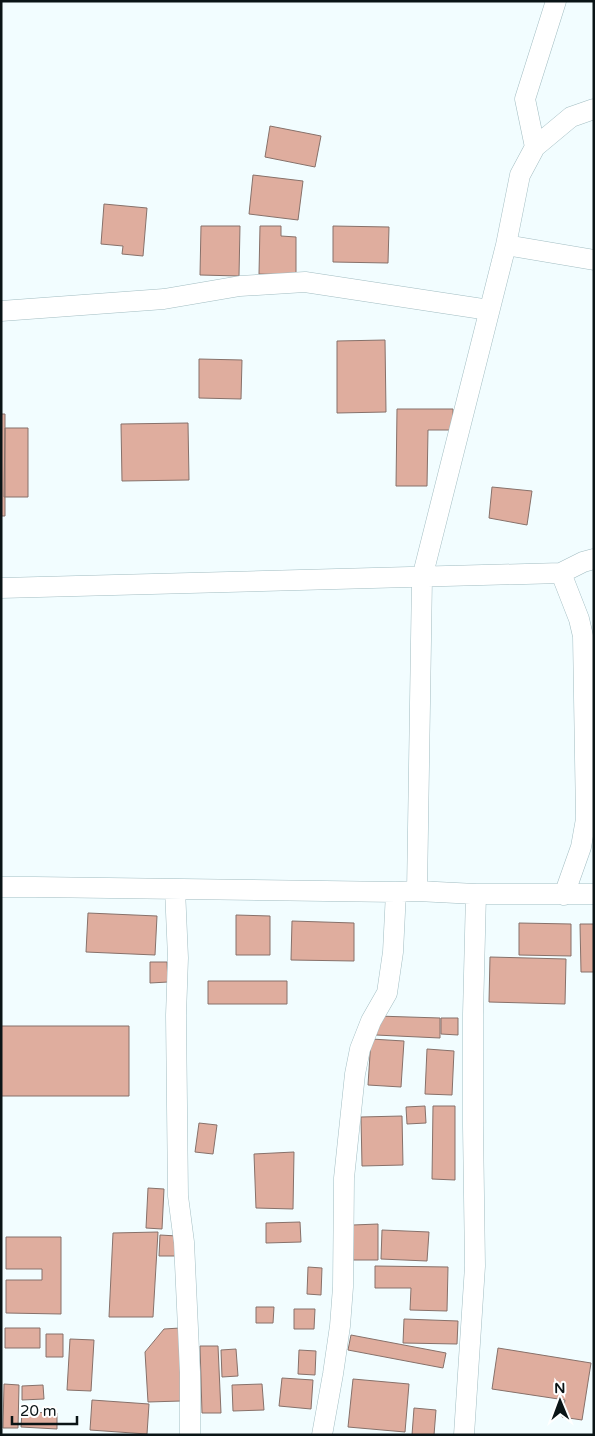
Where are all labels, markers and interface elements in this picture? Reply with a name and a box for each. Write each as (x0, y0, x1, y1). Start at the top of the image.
north arrow (535, 1376, 585, 1426)
text: N (554, 1380, 566, 1397)
scale bar (12, 1394, 78, 1426)
text: 20 m (20, 1402, 57, 1420)

